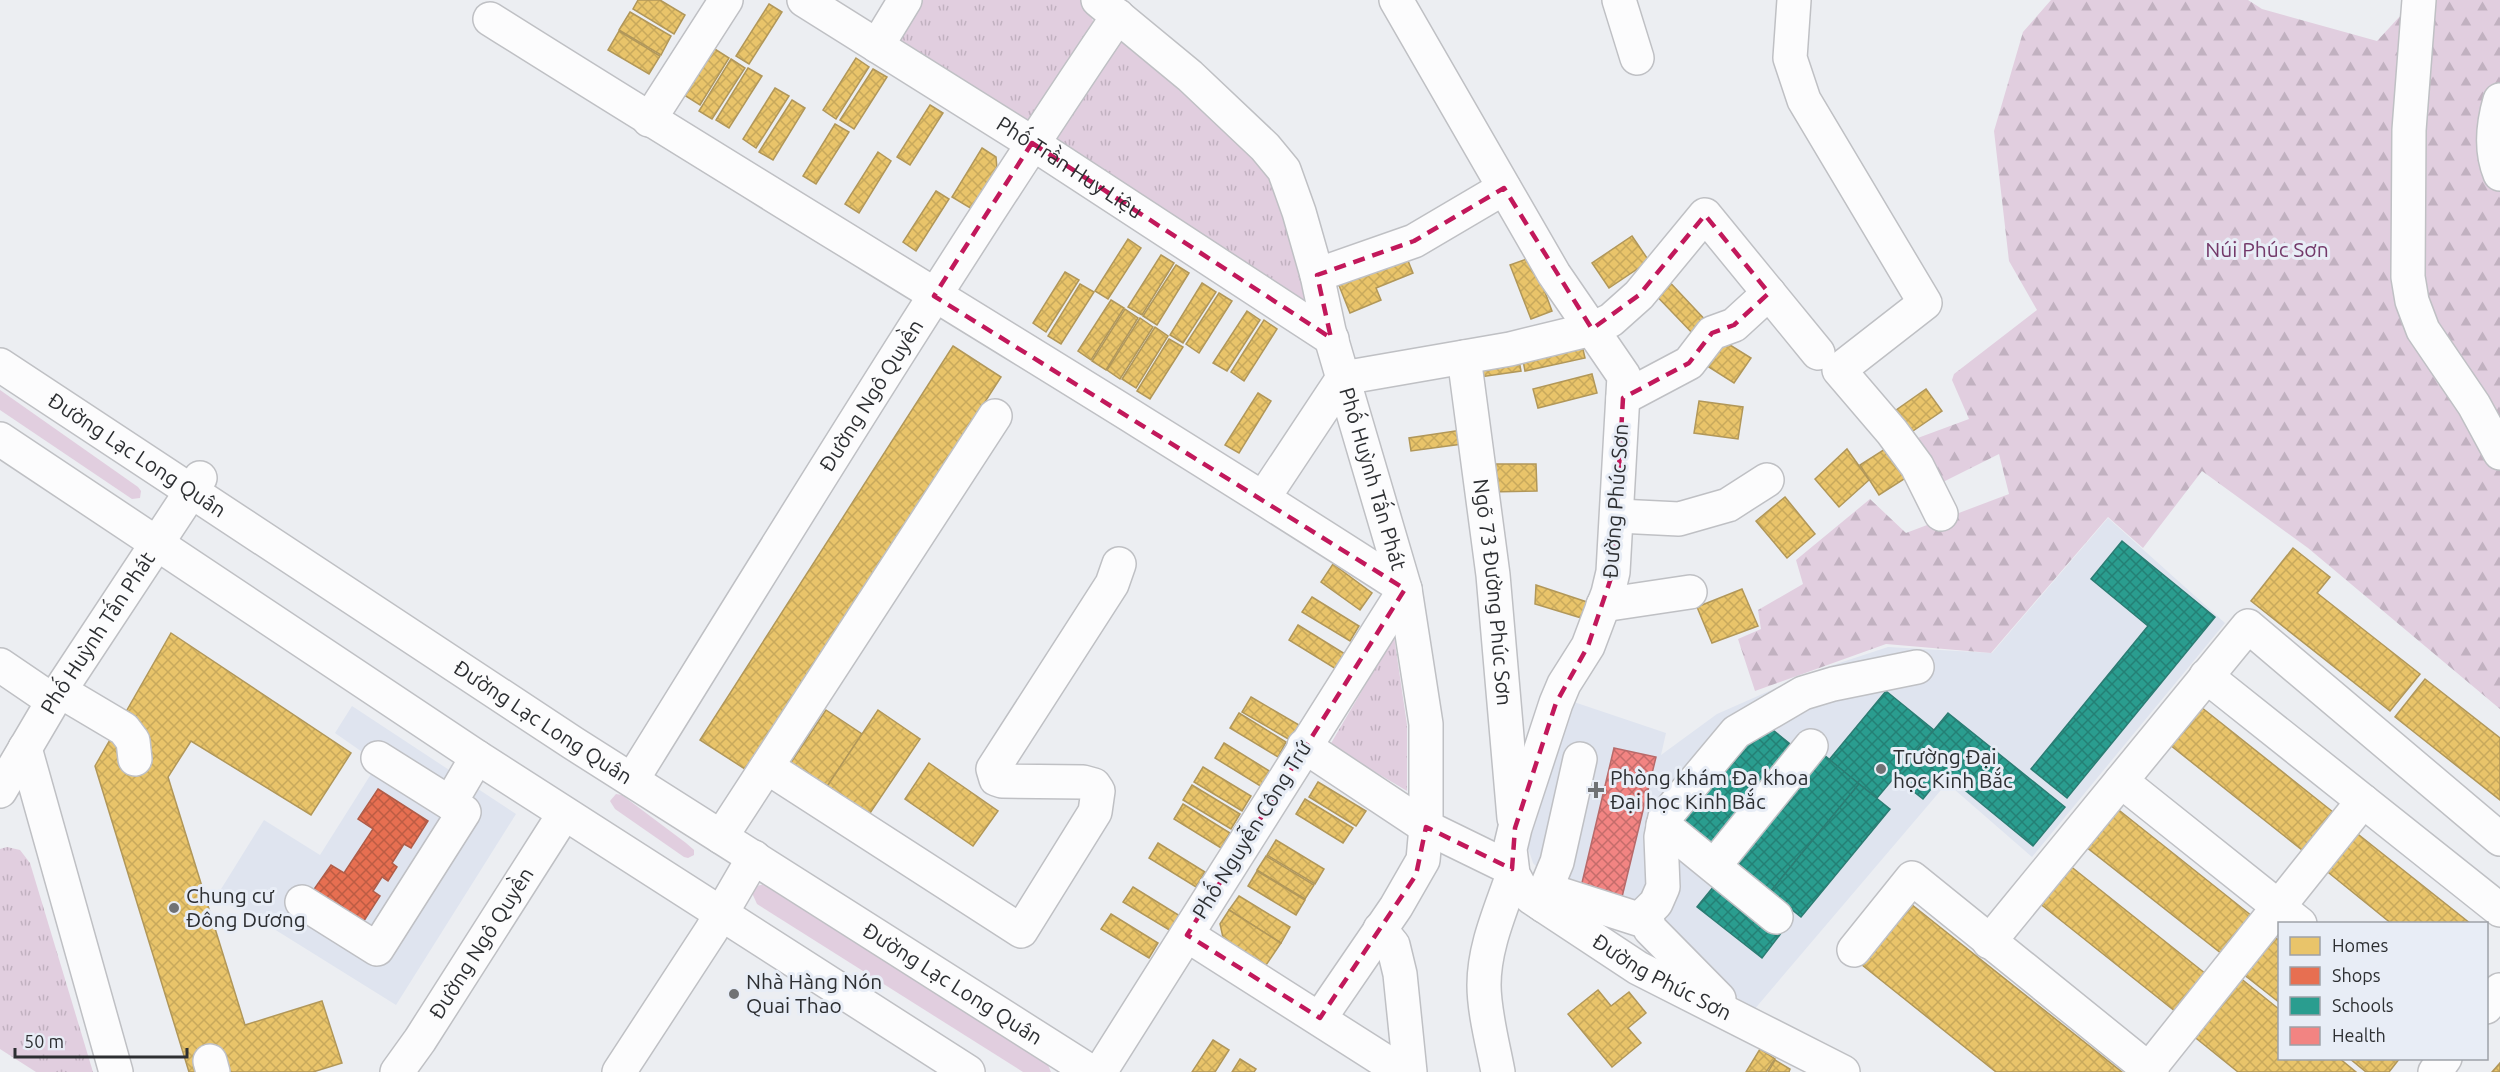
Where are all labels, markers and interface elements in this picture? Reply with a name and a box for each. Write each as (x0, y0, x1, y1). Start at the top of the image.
street label: Phố Trần Huy Liệu (993, 111, 1147, 223)
park label: Núi Phúc Sơn (2205, 237, 2329, 261)
street label: Đường Ngô Quyền (814, 315, 927, 475)
street label: Phố Huỳnh Tấn Phát (1335, 384, 1412, 573)
street label: Đường Lạc Long Quân (44, 387, 231, 522)
street label: Đường Phúc Sơn (1598, 423, 1632, 579)
street label: Ngõ 73 Đường Phúc Sơn (1469, 477, 1517, 707)
street label: Phố Huỳnh Tấn Phát (35, 547, 159, 718)
street label: Đường Lạc Long Quân (450, 655, 637, 788)
street label: Phố Nguyễn Công Trứ (1185, 735, 1316, 923)
place label: Trường Đại học Kinh Bắc (1893, 744, 2013, 792)
marker: Trường Đại học Kinh Bắc (1874, 762, 1888, 776)
place label: Phòng khám Đa khoa Đại học Kinh Bắc (1610, 765, 1808, 813)
marker: Phòng khám Đa khoa Đại học Kinh Bắc (1587, 781, 1605, 799)
street label: Đường Ngô Quyền (424, 863, 538, 1023)
place label: Chung cư Đông Dương (186, 883, 306, 931)
marker: Chung cư Đông Dương (167, 901, 181, 915)
street label: Đường Lạc Long Quân (859, 917, 1047, 1049)
legend (2278, 922, 2488, 1060)
street label: Đường Phúc Sơn (1588, 928, 1736, 1024)
text: Homes (2332, 935, 2389, 955)
text: Shops (2332, 965, 2381, 985)
place label: Nhà Hàng Nón Quai Thao (746, 969, 882, 1017)
marker: Nhà Hàng Nón Quai Thao (727, 987, 741, 1001)
text: Schools (2332, 995, 2394, 1015)
scale bar (15, 1021, 188, 1059)
text: Health (2332, 1025, 2386, 1045)
text: 50 m (24, 1031, 64, 1051)

